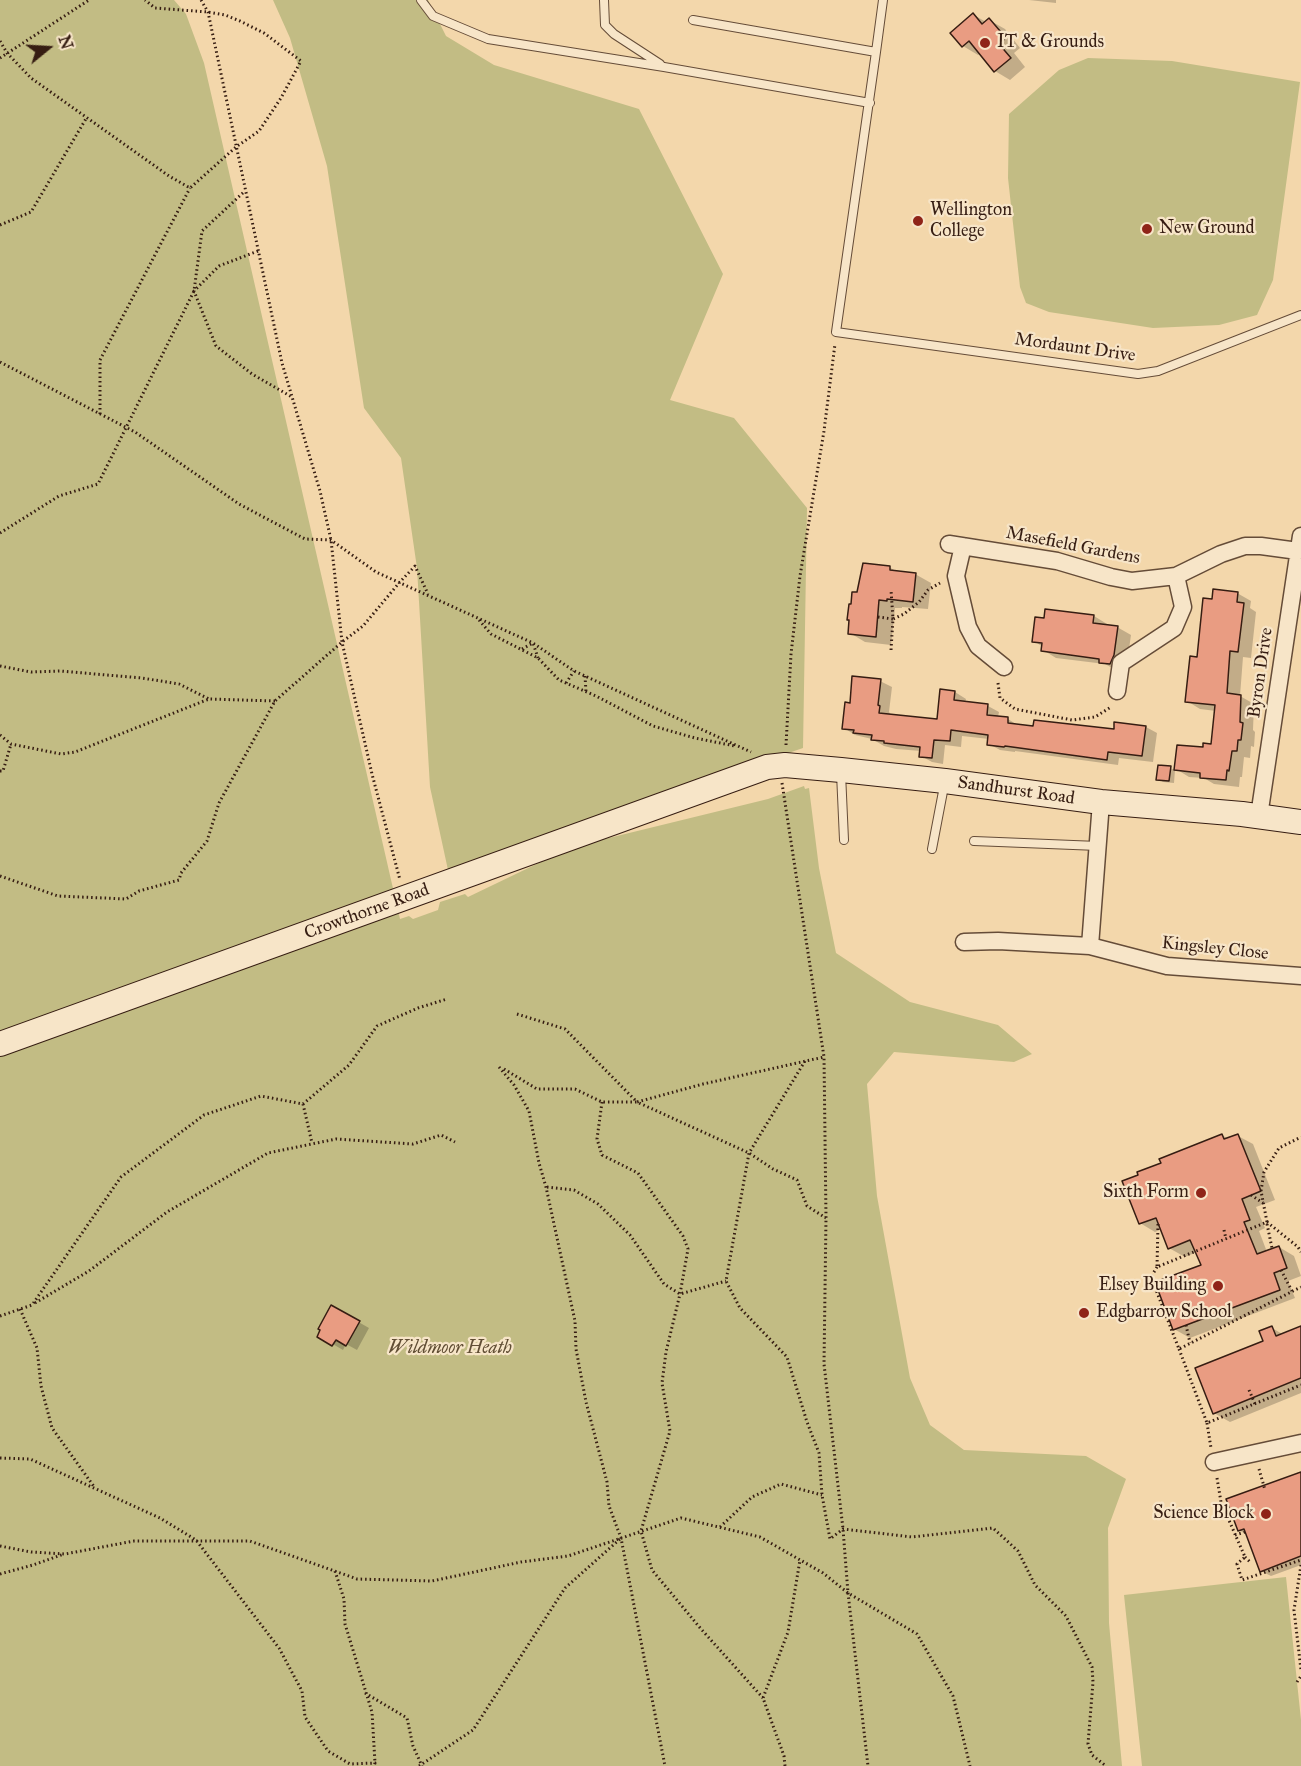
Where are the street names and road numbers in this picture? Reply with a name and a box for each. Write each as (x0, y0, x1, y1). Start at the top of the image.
street label: Mordaunt Drive (1013, 329, 1137, 367)
street label: Masefield Gardens (1004, 522, 1142, 570)
street label: Byron Drive (1244, 626, 1278, 720)
street label: Sandhurst Road (956, 772, 1076, 810)
street label: Crowthorne Road (302, 879, 432, 945)
street label: Kingsley Close (1161, 933, 1269, 965)

